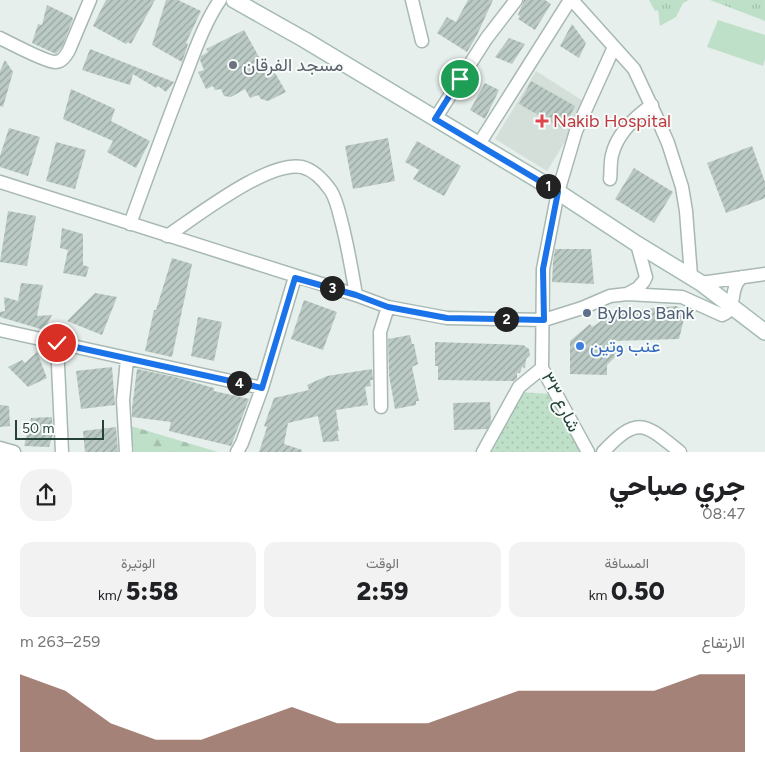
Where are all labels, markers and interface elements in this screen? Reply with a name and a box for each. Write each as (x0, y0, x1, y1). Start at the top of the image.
place label: مسجد الفرقان (243, 54, 343, 76)
pin (439, 58, 481, 100)
marker: مسجد الفرقان (227, 59, 239, 71)
icon: arrive (446, 65, 474, 93)
place label: Nakib Hospital (553, 110, 671, 132)
marker: Nakib Hospital (535, 114, 549, 128)
pin: 1 (536, 174, 560, 198)
text: 1 (546, 178, 551, 195)
pin: 3 (320, 276, 344, 300)
text: 3 (329, 280, 336, 297)
place label: Byblos Bank (597, 302, 694, 324)
pin: 2 (494, 306, 518, 332)
marker: Byblos Bank (581, 307, 593, 319)
text: 2 (502, 311, 511, 328)
pin (36, 322, 78, 364)
icon: check (43, 329, 71, 357)
place label: عنب وتين (590, 335, 660, 357)
marker: عنب وتين (574, 340, 586, 352)
street label: شارع ٣٣ (536, 368, 585, 436)
pin: 4 (226, 370, 252, 396)
text: 4 (235, 375, 244, 392)
scale bar (15, 417, 104, 440)
text: 50 m (22, 420, 54, 437)
text: جري صباحي (609, 468, 745, 502)
button: share (20, 469, 72, 521)
text: 08:47 (702, 504, 745, 523)
text: الوتيرة (121, 555, 155, 572)
text: الوقت (366, 555, 399, 572)
text: المسافة (605, 555, 649, 572)
text: 5:58 (126, 576, 178, 606)
text: 2:59 (356, 576, 409, 606)
text: 0.50 (611, 576, 665, 606)
text: /km (98, 587, 126, 604)
text: km (589, 587, 611, 604)
text: 259–263 m (20, 632, 100, 651)
text: الارتفاع (702, 633, 745, 652)

